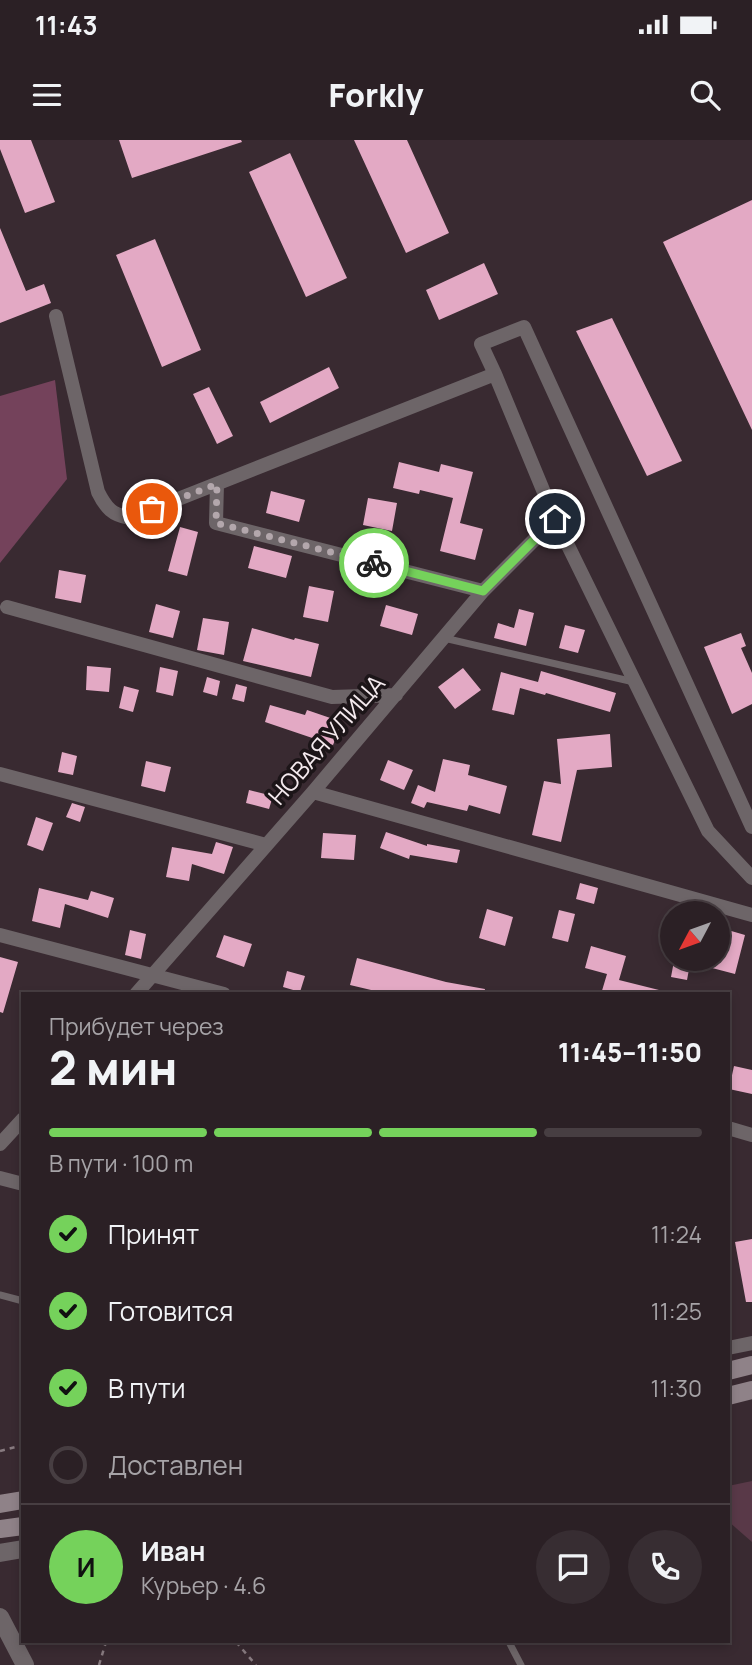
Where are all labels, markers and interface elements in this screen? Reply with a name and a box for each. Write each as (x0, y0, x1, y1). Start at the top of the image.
text: 11:43 (35, 7, 98, 43)
text: Forkly (328, 73, 424, 117)
icon: menu (28, 76, 66, 114)
icon: search (686, 76, 724, 114)
pin (122, 479, 182, 539)
pin (525, 489, 585, 549)
icon: bag (133, 490, 171, 528)
icon: home (536, 500, 574, 538)
courier (339, 528, 409, 598)
icon: bike (355, 544, 393, 582)
street label: НОВАЯ УЛИЦА (260, 667, 392, 811)
north arrow (660, 901, 730, 971)
map controls (660, 901, 730, 971)
text: Прибудет через (49, 1010, 224, 1042)
text: 11:45–11:50 (558, 1034, 702, 1070)
text: 2 мин (49, 1036, 177, 1099)
text: В пути · 100 m (49, 1147, 193, 1179)
icon: check (49, 1215, 87, 1253)
text: Принят (108, 1216, 199, 1252)
text: 11:24 (651, 1218, 702, 1250)
icon: check (49, 1292, 87, 1330)
text: Готовится (108, 1293, 233, 1329)
text: 11:25 (651, 1295, 702, 1327)
icon: check (49, 1369, 87, 1407)
text: В пути (108, 1370, 186, 1406)
text: 11:30 (650, 1372, 702, 1404)
text: Доставлен (108, 1447, 243, 1483)
button: chat (536, 1530, 610, 1604)
button: phone (628, 1530, 702, 1604)
text: Иван (141, 1533, 205, 1569)
text: И (77, 1549, 95, 1585)
text: Курьер · 4.6 (141, 1569, 266, 1601)

